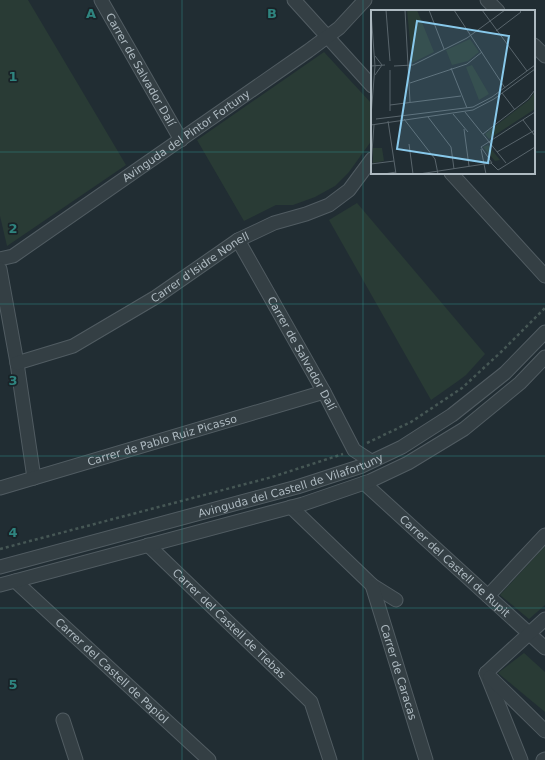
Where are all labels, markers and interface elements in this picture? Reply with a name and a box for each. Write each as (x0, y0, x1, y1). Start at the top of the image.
text: A (86, 6, 96, 21)
text: B (267, 6, 277, 21)
inset map (371, 10, 535, 174)
street label: Carrer de Salvador Dalí (103, 11, 179, 129)
text: 1 (8, 69, 18, 84)
street label: Avinguda del Pintor Fortuny (120, 87, 253, 185)
text: 2 (8, 221, 18, 236)
street label: Carrer d'Isidre Nonell (148, 229, 251, 305)
street label: Carrer de Salvador Dalí (265, 294, 339, 413)
text: 3 (8, 373, 18, 388)
street label: Carrer de Pablo Ruiz Picasso (86, 412, 239, 468)
street label: Avinguda del Castell de Vilafortuny (197, 450, 386, 520)
street label: Carrer del Castell de Rupit (397, 512, 513, 620)
text: 4 (8, 525, 18, 540)
street label: Carrer del Castell de Tiebas (170, 566, 289, 681)
street label: Carrer del Castell de Papiol (53, 615, 171, 726)
street label: Carrer de Caracas (378, 623, 420, 722)
text: 5 (8, 677, 18, 692)

